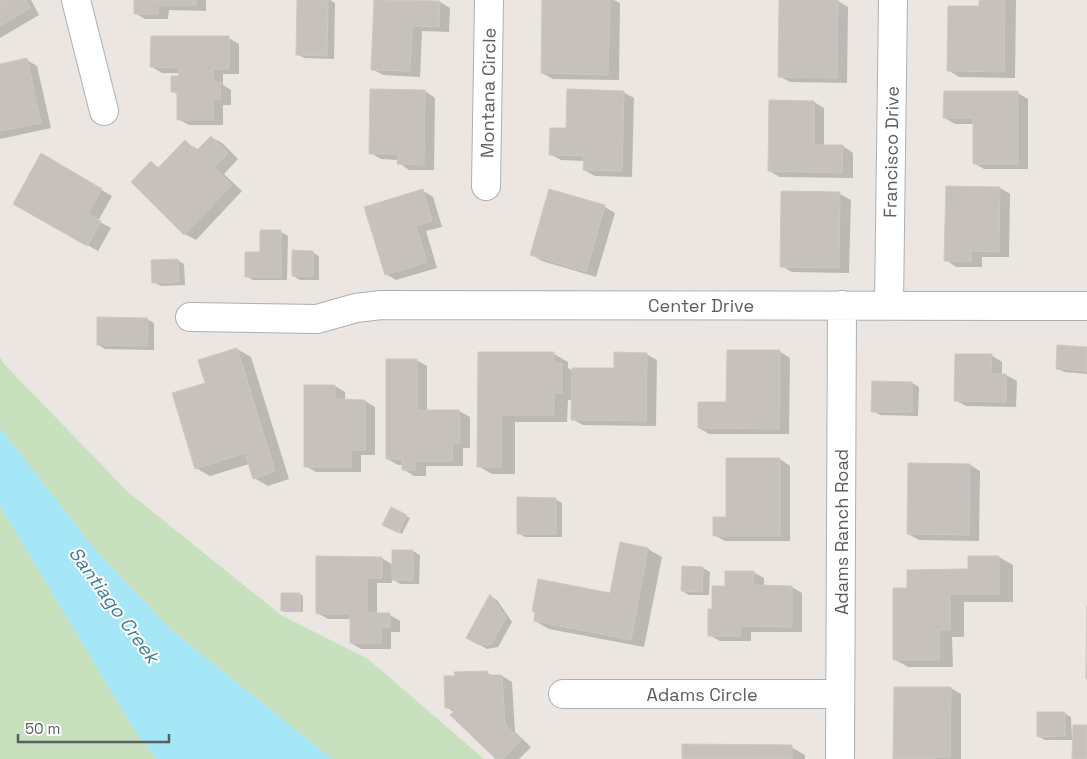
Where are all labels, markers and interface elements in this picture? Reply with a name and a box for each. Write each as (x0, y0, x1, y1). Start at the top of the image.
street label: Montana Circle (475, 28, 501, 158)
street label: Francisco Drive (878, 86, 904, 218)
street label: Center Drive (648, 294, 754, 317)
street label: Adams Ranch Road (830, 449, 853, 615)
water label: Santiago Creek (63, 542, 166, 671)
street label: Adams Circle (646, 683, 758, 706)
scale bar (18, 712, 169, 744)
text: 50 m (25, 719, 60, 738)

